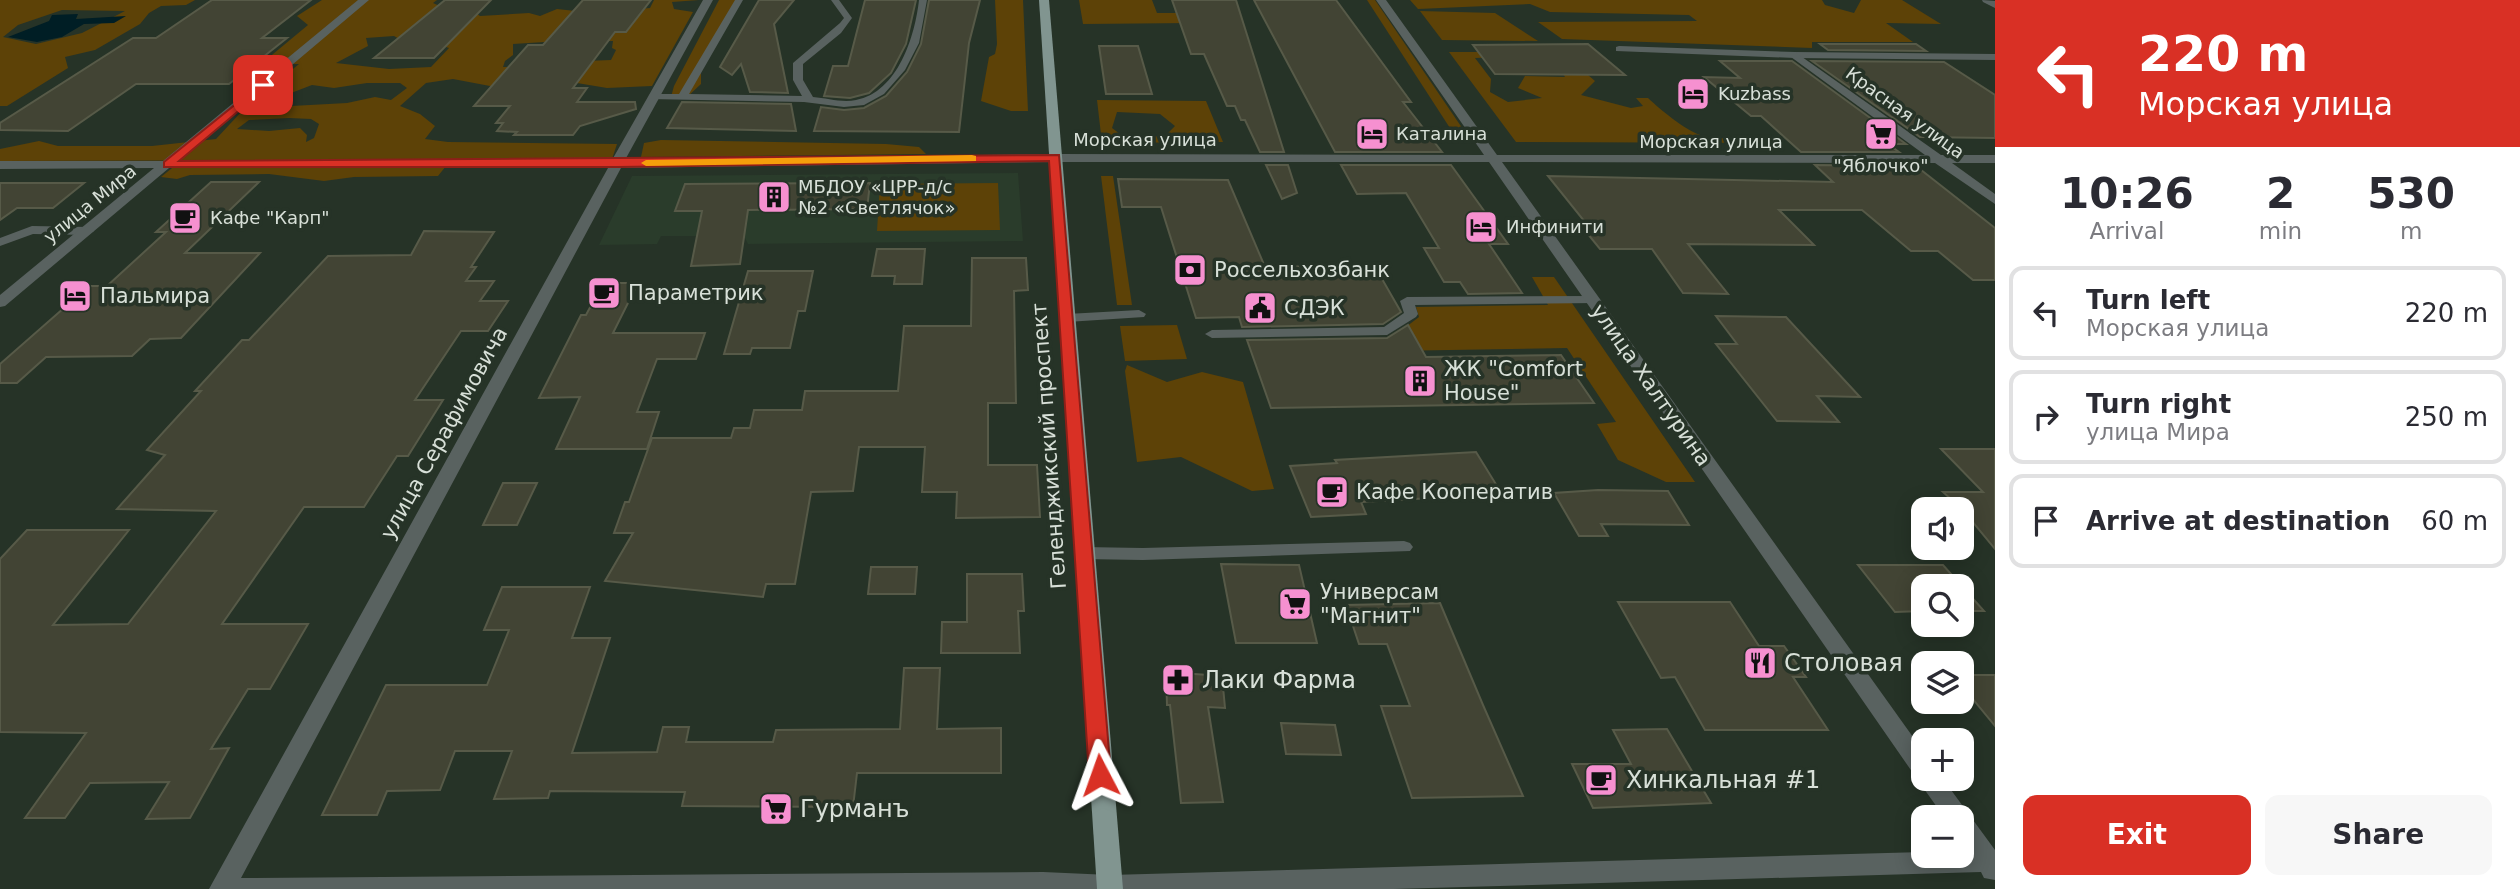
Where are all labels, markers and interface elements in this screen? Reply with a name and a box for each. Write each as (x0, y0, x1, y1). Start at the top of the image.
text: 220 m (2138, 26, 2308, 83)
icon: left (2023, 28, 2114, 119)
pin (233, 55, 293, 115)
street label: Красная улица (1842, 62, 1969, 163)
icon: arrive (244, 66, 282, 104)
hotel icon: Kuzbass (1674, 75, 1712, 113)
place label: Kuzbass (1718, 83, 1791, 104)
text: Морская улица (2138, 85, 2393, 123)
hotel icon: Каталина (1353, 115, 1391, 153)
supermarket icon: "Яблочко" (1862, 115, 1900, 153)
place label: Каталина (1396, 123, 1487, 144)
street label: Морская улица (1073, 129, 1217, 150)
street label: Морская улица (1639, 131, 1783, 152)
place label: "Яблочко" (1833, 155, 1929, 176)
street label: улица Мира (39, 160, 140, 247)
text: 10:26 (2060, 169, 2194, 218)
text: 2 (2266, 169, 2295, 218)
text: 530 (2367, 169, 2455, 218)
place label: МБДОУ «ЦРР-д/с №2 «Светлячок» (798, 176, 956, 218)
building icon: МБДОУ «ЦРР-д/с №2 «Светлячок» (755, 178, 793, 216)
cafe icon: Кафе "Карп" (166, 199, 204, 237)
place label: Кафе "Карп" (210, 207, 330, 228)
hotel icon: Инфинити (1462, 208, 1500, 246)
place label: Инфинити (1506, 216, 1604, 237)
text: Arrival (2090, 218, 2164, 244)
text: min (2259, 218, 2302, 244)
text: m (2400, 218, 2422, 244)
bank icon: Россельхозбанк (1171, 251, 1209, 289)
place label: Россельхозбанк (1214, 258, 1390, 282)
cafe icon: Параметрик (585, 274, 623, 312)
hotel icon: Пальмира (56, 277, 94, 315)
place label: Параметрик (628, 281, 764, 305)
place label: Пальмира (100, 284, 210, 308)
text: Turn left (2086, 285, 2210, 315)
public building icon: СДЭК (1241, 289, 1279, 327)
icon: left (2027, 294, 2065, 332)
place label: СДЭК (1284, 296, 1345, 320)
text: 220 m (2405, 298, 2488, 328)
street label: улица Халтурина (1586, 299, 1716, 471)
street label: Геленджикский проспект (1027, 302, 1071, 590)
text: Морская улица (2086, 315, 2269, 341)
street label: улица Серафимовича (376, 323, 512, 543)
place label: ЖК "Comfort House" (1444, 357, 1583, 405)
building icon: ЖК "Comfort House" (1401, 362, 1439, 400)
text: Turn right (2086, 389, 2231, 419)
icon: right (2027, 398, 2065, 436)
text: 250 m (2405, 402, 2488, 432)
text: улица Мира (2086, 419, 2230, 445)
cafe icon: Кафе Кооператив (1313, 473, 1351, 511)
place label: Кафе Кооператив (1356, 480, 1553, 504)
map controls (1911, 497, 1974, 868)
button: sound (1911, 497, 1974, 560)
icon: arrive (2027, 502, 2065, 540)
text: Arrive at destination (2086, 506, 2390, 536)
text: 60 m (2421, 506, 2488, 536)
button: search (1911, 574, 1974, 637)
place label: Универсам "Магнит" (1320, 580, 1439, 628)
supermarket icon: Универсам "Магнит" (1276, 585, 1314, 623)
restaurant icon: Столовая (1741, 644, 1779, 682)
place label: Столовая (1784, 649, 1903, 677)
button: layers (1911, 651, 1974, 714)
pharmacy icon: Лаки Фарма (1159, 661, 1197, 699)
place label: Лаки Фарма (1202, 666, 1356, 694)
button: + (1911, 728, 1974, 791)
position arrow (1063, 738, 1137, 812)
cafe icon: Хинкальная #1 (1582, 761, 1620, 799)
place label: Хинкальная #1 (1626, 766, 1820, 794)
supermarket icon: Гурманъ (757, 790, 795, 828)
place label: Гурманъ (800, 795, 910, 823)
button: Exit (2023, 795, 2251, 875)
button: Share (2265, 795, 2492, 875)
button: − (1911, 805, 1974, 868)

